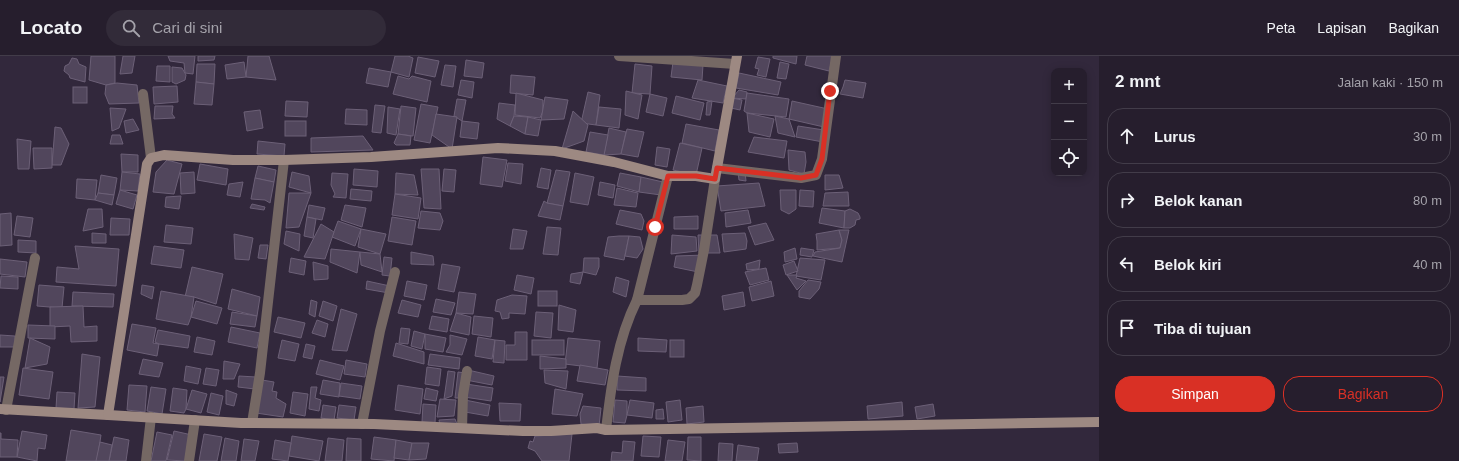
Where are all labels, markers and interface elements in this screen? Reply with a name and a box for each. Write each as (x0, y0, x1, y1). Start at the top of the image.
search box (106, 10, 386, 46)
text: Locato (20, 17, 82, 38)
icon: search (120, 17, 142, 39)
text: Cari di sini (152, 19, 222, 36)
text: Peta (1267, 20, 1295, 36)
text: Lapisan (1317, 20, 1366, 36)
text: Bagikan (1388, 20, 1439, 36)
map controls (1051, 68, 1087, 176)
button: + (1051, 68, 1087, 104)
text: 2 mnt (1115, 72, 1160, 91)
text: Jalan kaki · 150 m (1338, 75, 1443, 90)
route end (821, 82, 839, 100)
button: − (1051, 104, 1087, 140)
icon: ahead (1116, 125, 1138, 147)
text: Lurus (1154, 128, 1196, 145)
text: 30 m (1413, 129, 1442, 144)
button: locate (1051, 140, 1087, 176)
icon: right (1116, 189, 1138, 211)
text: Belok kanan (1154, 192, 1242, 209)
text: 80 m (1413, 193, 1442, 208)
route start (646, 218, 664, 236)
icon: left (1116, 253, 1138, 275)
text: Belok kiri (1154, 256, 1222, 273)
text: 40 m (1413, 257, 1442, 272)
icon: arrive (1116, 317, 1138, 339)
text: Tiba di tujuan (1154, 320, 1251, 337)
button: Simpan (1115, 376, 1275, 412)
button: Bagikan (1283, 376, 1443, 412)

